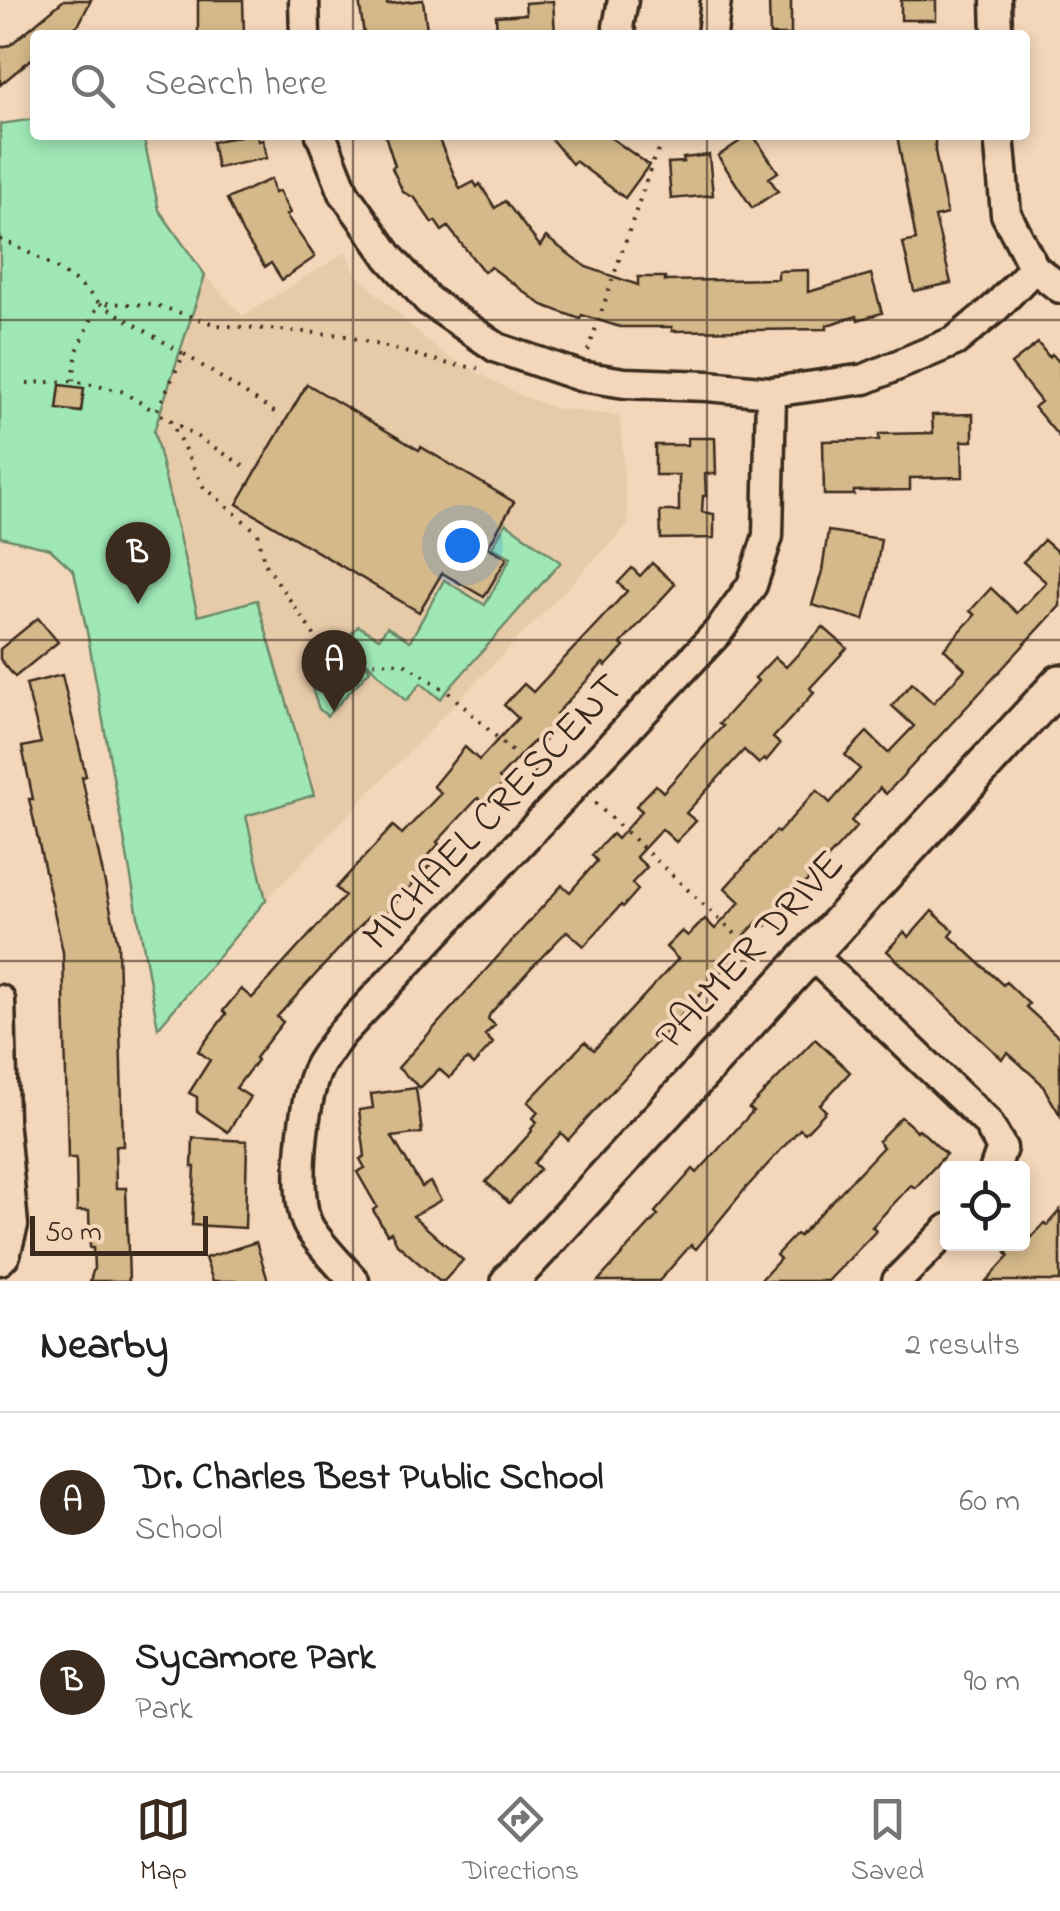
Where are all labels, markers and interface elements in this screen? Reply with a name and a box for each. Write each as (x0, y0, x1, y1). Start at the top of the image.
search box (30, 30, 1030, 140)
text: Search here (145, 57, 327, 113)
icon: search (65, 58, 120, 113)
your location (437, 520, 488, 571)
pin: B (106, 522, 170, 604)
pin: A (302, 630, 366, 712)
street label: MICHAEL CRESCENT (349, 661, 639, 965)
street label: PALMER DRIVE (642, 837, 860, 1065)
map controls (940, 1161, 1030, 1251)
button: locate (940, 1161, 1030, 1251)
scale bar (30, 1211, 208, 1256)
text: 50 m (45, 1213, 102, 1254)
text: Nearby (40, 1316, 168, 1377)
text: 2 results (905, 1323, 1020, 1370)
text: Dr. Charles Best Public School (135, 1451, 604, 1507)
text: A (63, 1479, 82, 1526)
text: 60 m (959, 1479, 1020, 1526)
text: School (135, 1507, 223, 1554)
text: Sycamore Park (135, 1631, 375, 1687)
text: B (62, 1659, 83, 1706)
text: 90 m (964, 1659, 1020, 1706)
text: Park (135, 1687, 193, 1734)
tab: Map (136, 1792, 191, 1893)
tab: Directions (463, 1792, 579, 1893)
tab: Saved (851, 1792, 924, 1893)

